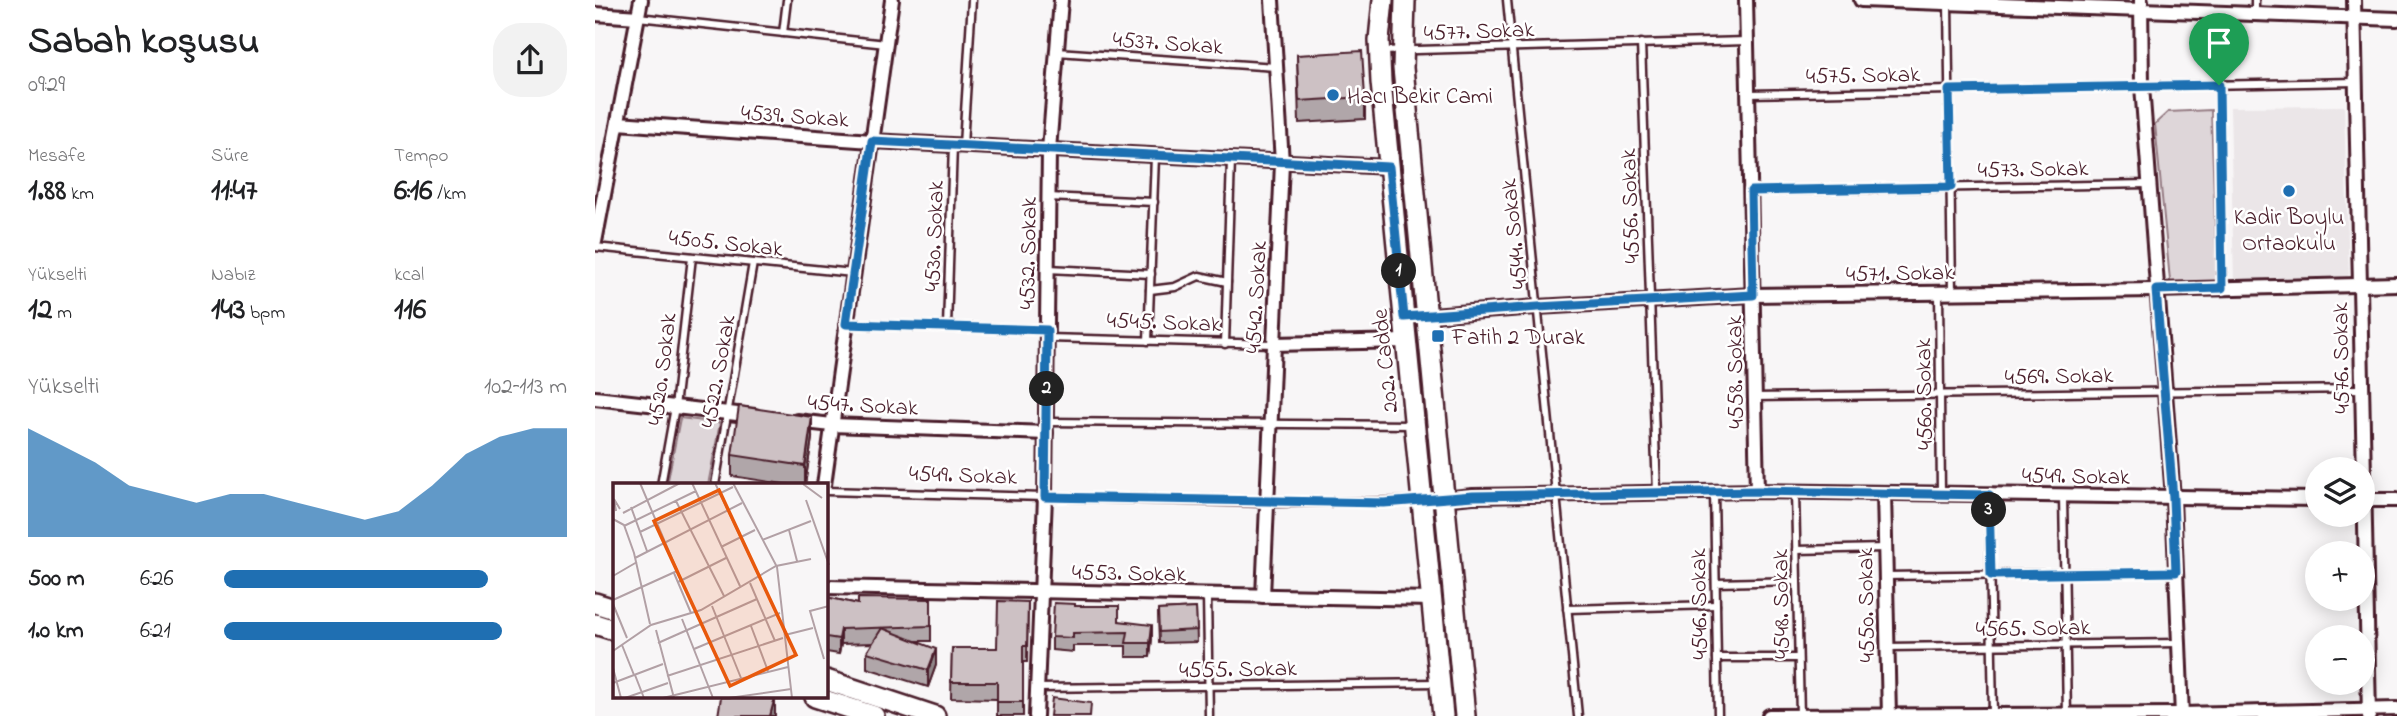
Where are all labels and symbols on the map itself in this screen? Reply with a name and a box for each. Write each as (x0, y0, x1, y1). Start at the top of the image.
pin (2189, 13, 2249, 85)
street label: 4577. Sokak (1423, 14, 1536, 51)
street label: 4537. Sokak (1111, 24, 1225, 65)
street label: 4575. Sokak (1806, 59, 1921, 94)
place label: Hacı Bekir Cami (1347, 81, 1493, 114)
marker: Hacı Bekir Cami (1325, 87, 1341, 103)
street label: 4539. Sokak (740, 97, 851, 138)
street label: 4556. Sokak (1613, 147, 1650, 264)
street label: 4573. Sokak (1977, 153, 2090, 188)
street label: 4544. Sokak (1493, 176, 1538, 290)
street label: 4530. Sokak (917, 179, 954, 292)
marker: Kadir Boylu Ortaokulu (2281, 183, 2297, 199)
street label: 4532. Sokak (1012, 196, 1047, 310)
place label: Kadir Boylu Ortaokulu (2234, 202, 2344, 261)
street label: 4505. Sokak (667, 222, 785, 267)
street label: 4542. Sokak (1238, 239, 1277, 354)
pin: 1 (1381, 254, 1417, 288)
street label: 4571. Sokak (1846, 257, 1955, 292)
street label: 4576. Sokak (2325, 301, 2360, 414)
street label: 4545. Sokak (1106, 305, 1223, 342)
street label: 202. Cadde (1365, 306, 1408, 414)
street label: 4520. Sokak (640, 310, 687, 427)
street label: 4522. Sokak (693, 311, 746, 431)
street label: 4558. Sokak (1719, 314, 1754, 429)
place label: Fatih 2 Durak (1451, 322, 1586, 355)
marker: Fatih 2 Durak (1430, 328, 1446, 344)
street label: 4560. Sokak (1908, 337, 1943, 450)
street label: 4569. Sokak (2004, 360, 2115, 395)
pin: 2 (1029, 372, 1065, 406)
street label: 4547. Sokak (807, 387, 920, 426)
street label: 4549. Sokak (908, 458, 1018, 495)
street label: 4549. Sokak (2022, 460, 2131, 495)
inset map (613, 483, 828, 698)
pin: 3 (1971, 492, 2007, 528)
street label: 4550. Sokak (1850, 546, 1885, 663)
street label: 4546. Sokak (1683, 547, 1718, 660)
street label: 4548. Sokak (1765, 548, 1800, 659)
street label: 4553. Sokak (1072, 557, 1187, 592)
street label: 4565. Sokak (1975, 612, 2092, 647)
street label: 4555. Sokak (1179, 653, 1298, 688)

